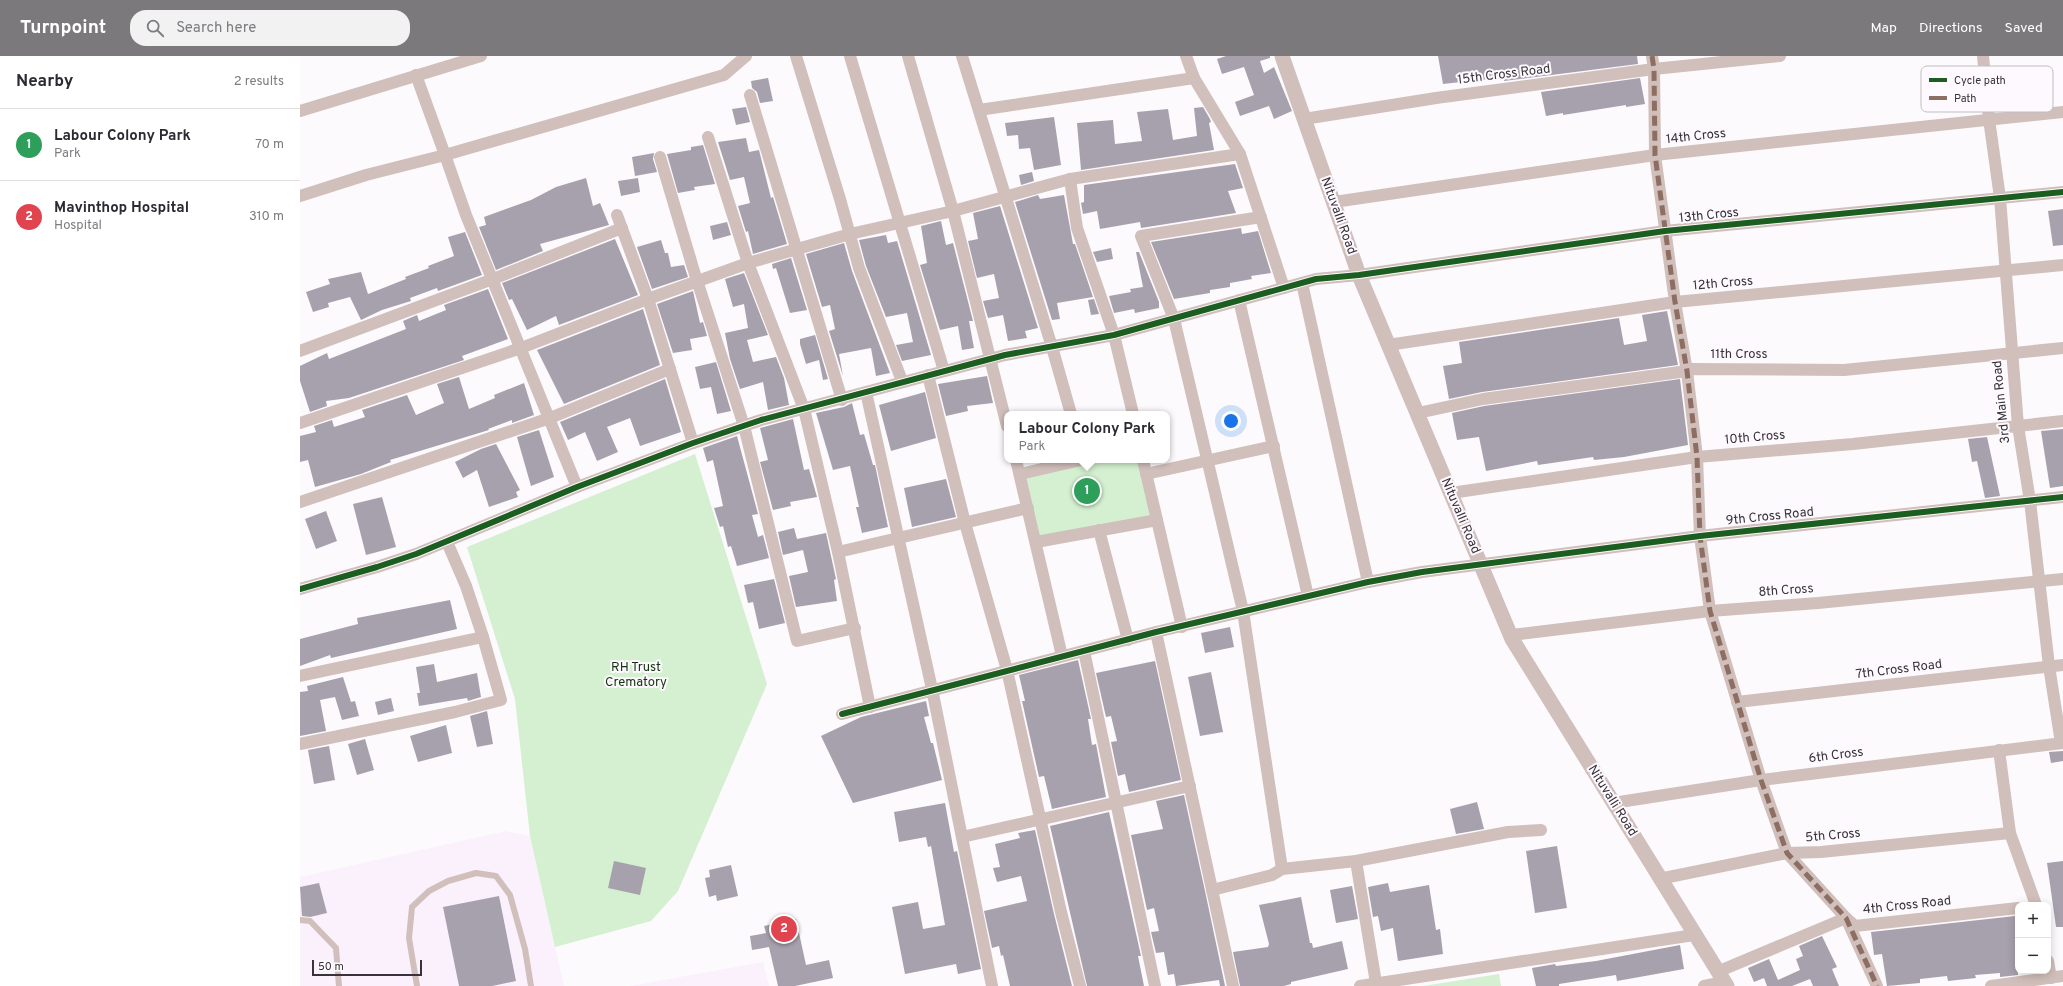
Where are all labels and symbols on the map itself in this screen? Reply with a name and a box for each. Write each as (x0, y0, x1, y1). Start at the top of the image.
street label: 15th Cross Road (1457, 61, 1551, 89)
legend (1921, 66, 2053, 112)
text: Cycle path (1954, 74, 2006, 88)
text: Path (1954, 92, 1976, 106)
street label: 14th Cross (1665, 126, 1727, 148)
street label: Nituvalli Road (1317, 175, 1359, 257)
street label: 13th Cross (1678, 205, 1740, 227)
street label: 12th Cross (1692, 273, 1754, 295)
street label: 11th Cross (1710, 347, 1768, 363)
street label: 3rd Main Road (1990, 360, 2014, 444)
your location (1221, 411, 1241, 431)
street label: 10th Cross (1724, 427, 1786, 449)
pin: 1 (1074, 476, 1100, 506)
street label: Nituvalli Road (1437, 476, 1483, 556)
street label: 9th Cross Road (1725, 504, 1815, 530)
street label: 8th Cross (1758, 581, 1814, 601)
street label: 7th Cross Road (1855, 657, 1943, 683)
park label: RH Trust Crematory (605, 660, 667, 691)
street label: 6th Cross (1808, 745, 1864, 767)
street label: Nituvalli Road (1584, 762, 1640, 840)
street label: 5th Cross (1805, 826, 1861, 846)
street label: 4th Cross Road (1862, 893, 1952, 919)
pin: 2 (771, 914, 797, 944)
scale bar (312, 958, 422, 977)

